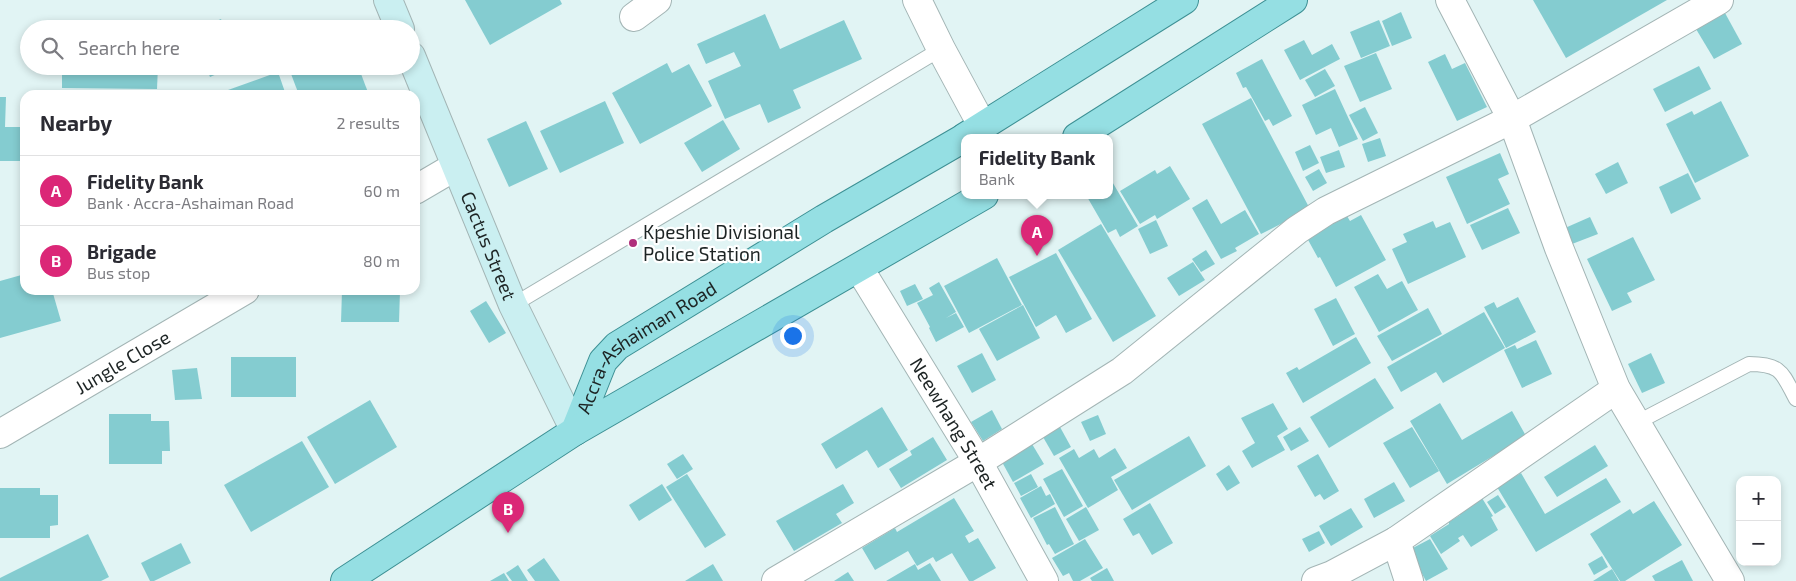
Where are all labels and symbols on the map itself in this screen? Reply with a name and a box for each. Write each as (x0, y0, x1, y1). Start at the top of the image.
street label: Cactus Street (457, 188, 522, 303)
pin: A (1021, 215, 1053, 256)
place label: Kpeshie Divisional Police Station (643, 220, 800, 265)
marker: Kpeshie Divisional Police Station (627, 237, 639, 249)
street label: Accra-Ashaiman Road (571, 276, 720, 417)
your location (780, 323, 806, 349)
street label: Jungle Close (71, 325, 174, 398)
street label: Neewhang Street (906, 353, 1003, 493)
pin: B (492, 492, 524, 533)

